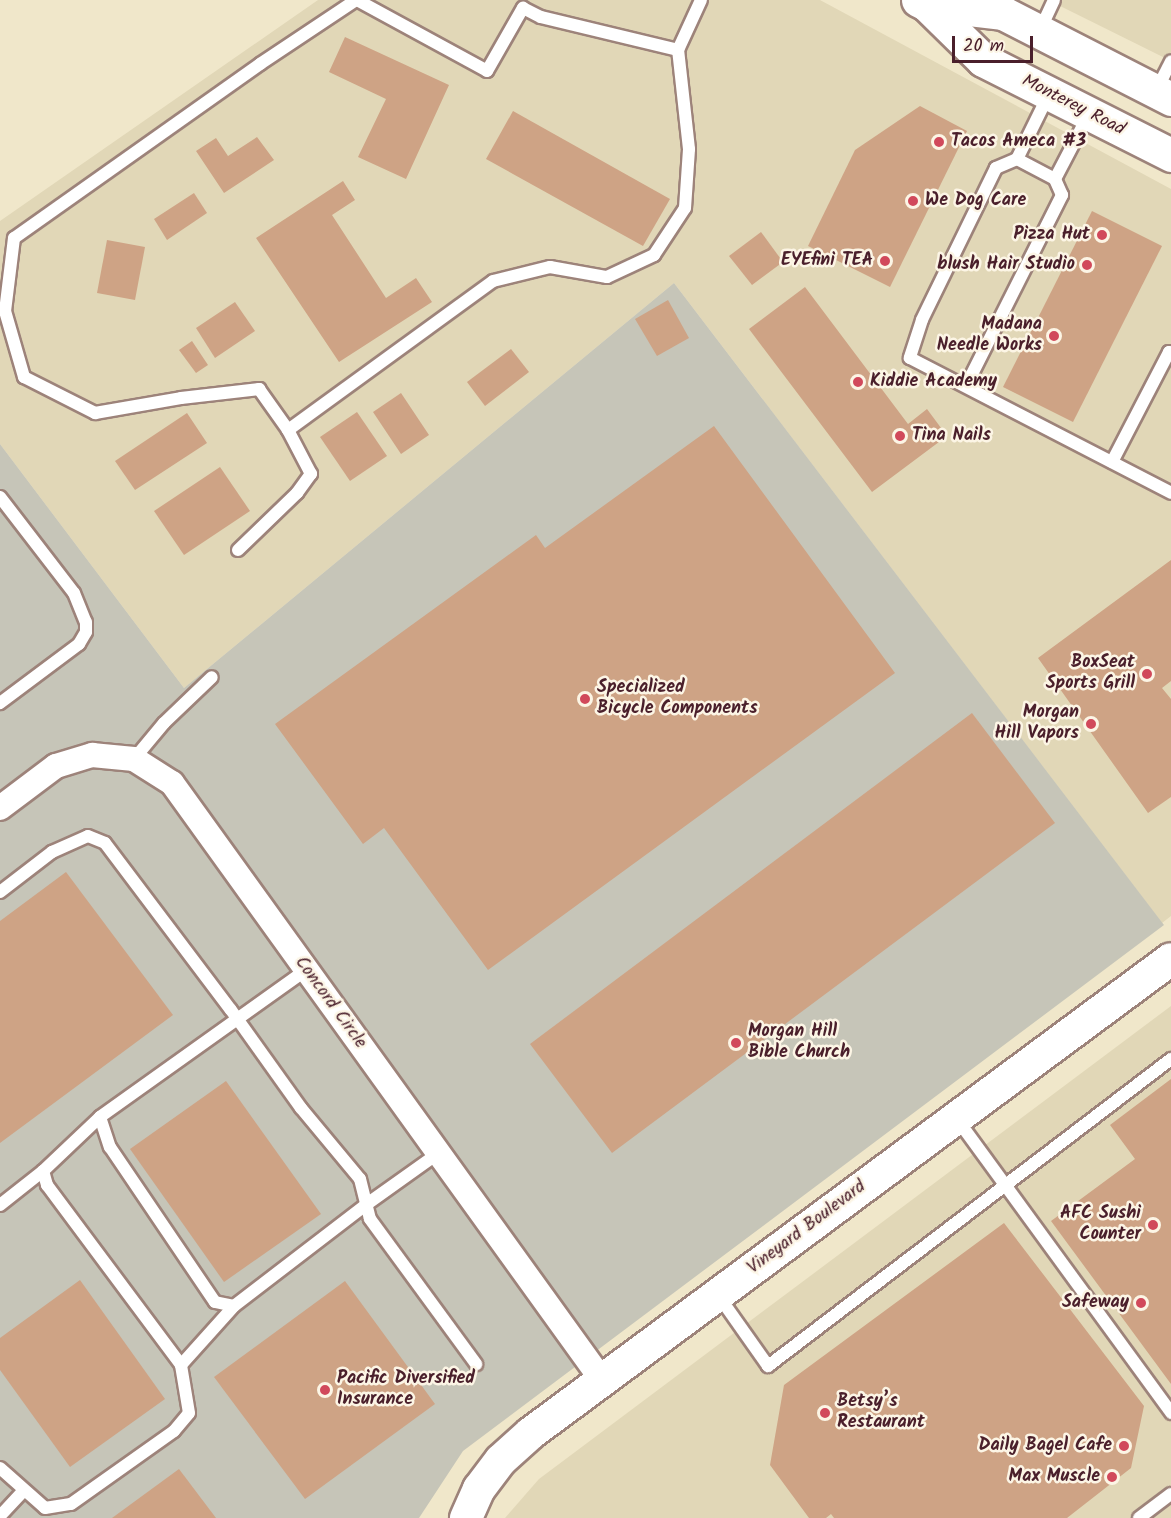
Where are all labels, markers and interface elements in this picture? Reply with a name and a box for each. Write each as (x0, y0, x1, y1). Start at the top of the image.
scale bar (955, 24, 1036, 62)
text: 20 m (963, 32, 1004, 61)
street label: Monterey Road (1018, 71, 1128, 141)
place label: Tacos Ameca #3 (951, 131, 1086, 153)
marker: Tacos Ameca #3 (932, 135, 946, 149)
place label: We Dog Care (925, 190, 1026, 212)
marker: We Dog Care (906, 194, 920, 208)
place label: Pizza Hut (1013, 224, 1090, 246)
marker: Pizza Hut (1095, 228, 1109, 242)
place label: EYEfini TEA (781, 250, 873, 272)
marker: EYEfini TEA (878, 254, 892, 268)
place label: blush Hair Studio (937, 254, 1075, 276)
marker: blush Hair Studio (1080, 258, 1094, 272)
place label: Madana Needle Works (937, 315, 1042, 358)
marker: Madana Needle Works (1047, 329, 1061, 343)
place label: Kiddie Academy (870, 371, 997, 393)
marker: Kiddie Academy (851, 375, 865, 389)
place label: Tina Nails (912, 425, 991, 447)
marker: Tina Nails (893, 429, 907, 443)
place label: BoxSeat Sports Grill (1046, 653, 1135, 696)
marker: BoxSeat Sports Grill (1140, 667, 1154, 681)
place label: Specialized Bicycle Components (597, 678, 758, 720)
marker: Specialized Bicycle Components (578, 692, 592, 706)
place label: Morgan Hill Vapors (995, 703, 1079, 746)
marker: Morgan Hill Vapors (1084, 717, 1098, 731)
street label: Concord Circle (289, 953, 371, 1053)
place label: Morgan Hill Bible Church (748, 1022, 850, 1064)
marker: Morgan Hill Bible Church (729, 1036, 743, 1050)
street label: Vineyard Boulevard (744, 1177, 870, 1279)
place label: AFC Sushi Counter (1060, 1204, 1141, 1246)
marker: AFC Sushi Counter (1146, 1218, 1160, 1232)
place label: Safeway (1062, 1292, 1129, 1314)
marker: Safeway (1134, 1296, 1148, 1310)
place label: Pacific Diversified Insurance (337, 1369, 475, 1412)
marker: Pacific Diversified Insurance (318, 1383, 332, 1397)
place label: Betsy’s Restaurant (837, 1392, 925, 1434)
marker: Betsy’s Restaurant (818, 1406, 832, 1420)
place label: Daily Bagel Cafe (979, 1435, 1112, 1457)
marker: Daily Bagel Cafe (1117, 1439, 1131, 1453)
place label: Max Muscle (1009, 1466, 1100, 1488)
marker: Max Muscle (1105, 1470, 1119, 1484)

